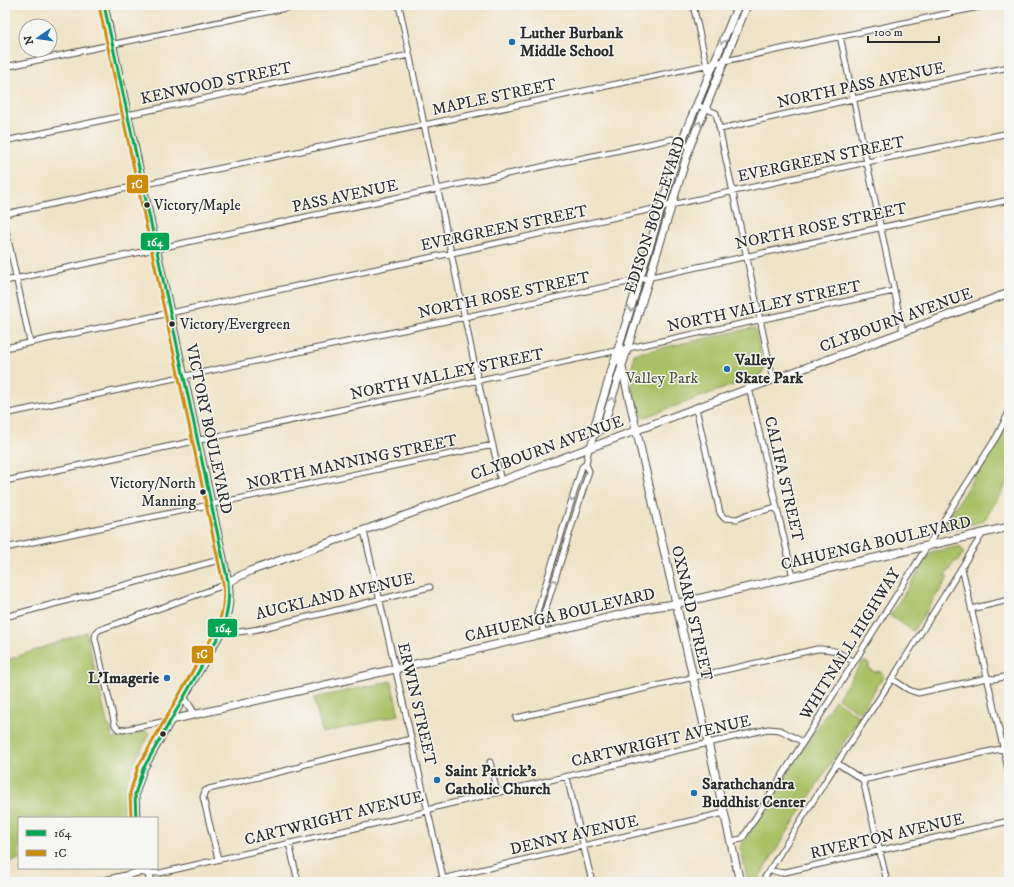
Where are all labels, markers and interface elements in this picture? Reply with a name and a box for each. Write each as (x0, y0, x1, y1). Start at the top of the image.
north arrow (18, 18, 58, 58)
scale bar (868, 18, 939, 44)
place label: Luther Burbank Middle School (520, 23, 624, 61)
text: 100 m (874, 25, 903, 40)
text: N (21, 34, 37, 46)
marker: Luther Burbank Middle School (507, 37, 517, 47)
one-way arrow (719, 37, 727, 44)
street label: KENWOOD STREET (139, 57, 293, 109)
street label: NORTH PASS AVENUE (775, 57, 947, 113)
street label: MAPLE STREET (430, 74, 558, 120)
one-way arrow (694, 121, 702, 129)
street label: EVERGREEN STREET (736, 132, 906, 186)
street label: EDISON BOULEVARD (620, 134, 690, 296)
line badge: 1C (126, 174, 149, 194)
street label: PASS AVENUE (290, 175, 400, 217)
text: 1C (131, 178, 143, 192)
place label: Victory/Maple (153, 196, 241, 215)
street label: NORTH ROSE STREET (733, 198, 909, 254)
marker: Victory/Maple (142, 200, 152, 210)
street label: EVERGREEN STREET (419, 201, 589, 255)
line badge: 164 (140, 232, 170, 251)
text: 164 (147, 236, 164, 250)
street label: NORTH ROSE STREET (416, 267, 592, 323)
street label: NORTH VALLEY STREET (665, 276, 863, 336)
street label: CLYBOURN AVENUE (817, 283, 975, 357)
one-way arrow (627, 306, 636, 313)
place label: Victory/Evergreen (179, 315, 291, 334)
marker: Victory/Evergreen (167, 319, 177, 329)
street label: VICTORY BOULEVARD (181, 341, 237, 516)
street label: NORTH VALLEY STREET (348, 344, 546, 404)
place label: Valley Skate Park (734, 350, 804, 388)
marker: Valley Skate Park (722, 364, 732, 374)
park label: Valley Park (624, 368, 699, 388)
one-way arrow (607, 396, 615, 403)
street label: CLYBOURN AVENUE (468, 411, 626, 485)
street label: CALIFA STREET (760, 414, 808, 544)
street label: NORTH MANNING STREET (245, 430, 459, 494)
place label: Victory/North Manning (109, 474, 197, 511)
marker: Victory/North Manning (198, 487, 208, 497)
one-way arrow (568, 496, 577, 503)
street label: CAHUENGA BOULEVARD (779, 511, 973, 575)
street label: OXNARD STREET (667, 544, 717, 682)
street label: WHITNALL HIGHWAY (795, 564, 905, 724)
street label: AUCKLAND AVENUE (254, 568, 416, 624)
one-way arrow (549, 579, 558, 586)
street label: CAHUENGA BOULEVARD (463, 583, 657, 647)
line badge: 164 (207, 618, 238, 638)
text: 164 (215, 622, 232, 636)
street label: ERWIN STREET (393, 641, 441, 767)
line badge: 1C (191, 645, 214, 664)
text: 1C (196, 648, 208, 662)
place label: L'Imagerie (88, 668, 159, 688)
marker: L'Imagerie (162, 673, 172, 683)
street label: CARTWRIGHT AVENUE (569, 711, 753, 771)
unlabelled marker (158, 729, 168, 739)
place label: Saint Patrick's Catholic Church (445, 761, 551, 799)
place label: Sarathchandra Buddhist Center (702, 774, 807, 812)
marker: Saint Patrick's Catholic Church (432, 775, 442, 785)
street label: CARTWRIGHT AVENUE (242, 786, 426, 850)
marker: Sarathchandra Buddhist Center (689, 788, 699, 798)
street label: RIVERTON AVENUE (808, 809, 966, 863)
street label: DENNY AVENUE (508, 811, 640, 859)
legend (18, 817, 158, 869)
text: 164 (54, 826, 73, 841)
text: 1C (54, 846, 66, 861)

